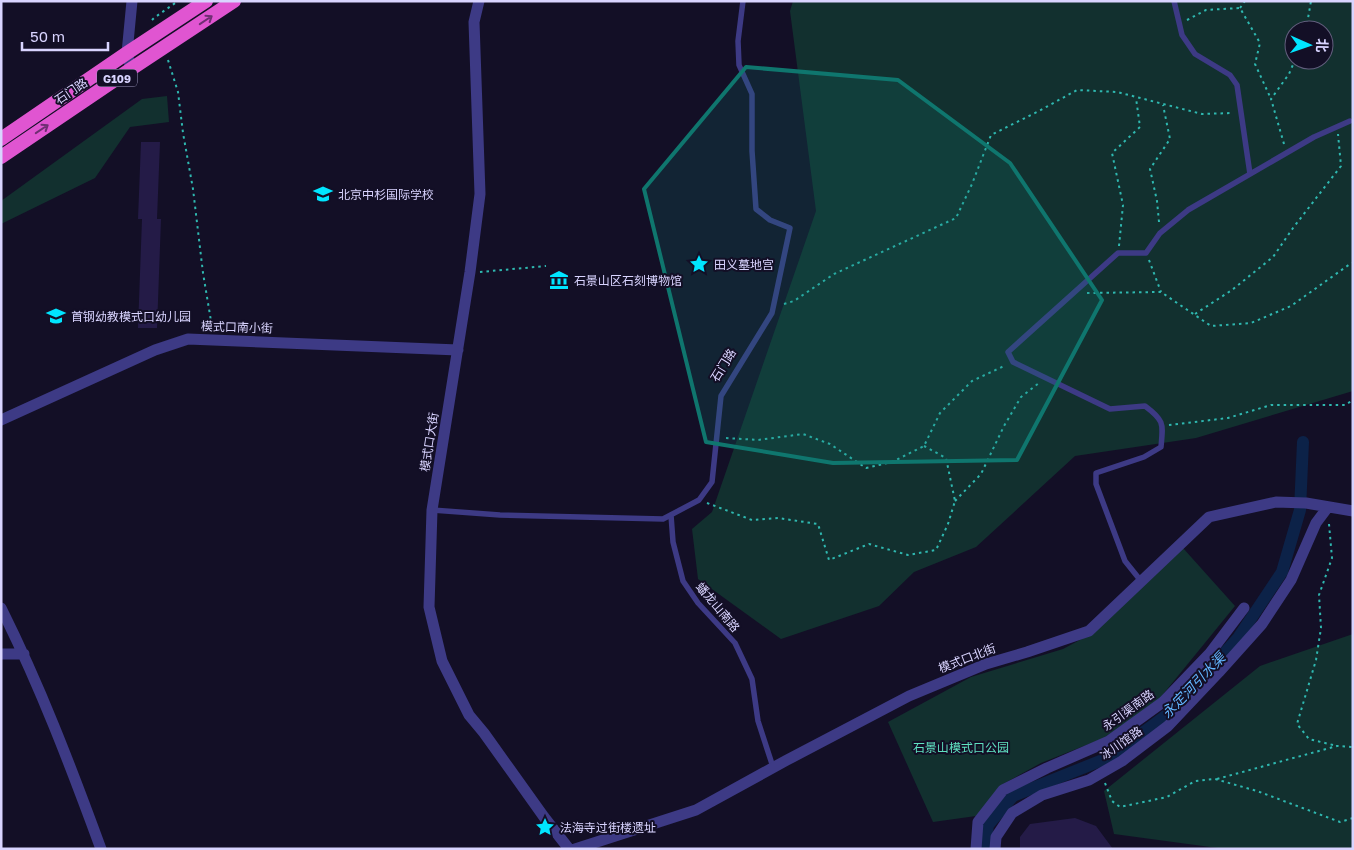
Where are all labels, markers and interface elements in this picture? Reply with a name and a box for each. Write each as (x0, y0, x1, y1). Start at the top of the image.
one-way arrow (199, 14, 213, 25)
scale bar (22, 20, 109, 52)
north arrow (1284, 20, 1334, 70)
text: 50 m (30, 27, 65, 45)
text: 北 (1314, 38, 1331, 53)
road number: G109 (97, 70, 137, 86)
street label: 石门路 (52, 75, 90, 107)
one-way arrow (34, 124, 48, 134)
school or university icon: 北京中杉国际学校 (312, 183, 334, 205)
place label: 北京中杉国际学校 (338, 187, 434, 202)
place icon: 田义墓地宫 (688, 253, 710, 275)
place label: 田义墓地宫 (714, 257, 774, 272)
museum icon: 石景山区石刻博物馆 (548, 269, 570, 291)
place label: 石景山区石刻博物馆 (574, 273, 682, 288)
school or university icon: 首钢幼教模式口幼儿园 (45, 305, 67, 327)
place label: 首钢幼教模式口幼儿园 (71, 309, 191, 324)
street label: 模式口南小街 (201, 318, 273, 336)
street label: 石门路 (707, 346, 739, 384)
street label: 模式口大街 (417, 411, 441, 473)
street label: 蟠龙山南路 (693, 579, 743, 635)
street label: 模式口北街 (936, 640, 998, 676)
water label: 永定河引水渠 (1158, 647, 1230, 721)
street label: 永引渠南路 (1099, 686, 1157, 734)
street label: 冰川馆路 (1097, 723, 1145, 763)
park label: 石景山模式口公园 (913, 740, 1009, 755)
place icon: 法海寺过街楼遗址 (534, 816, 556, 838)
place label: 法海寺过街楼遗址 (560, 820, 656, 835)

